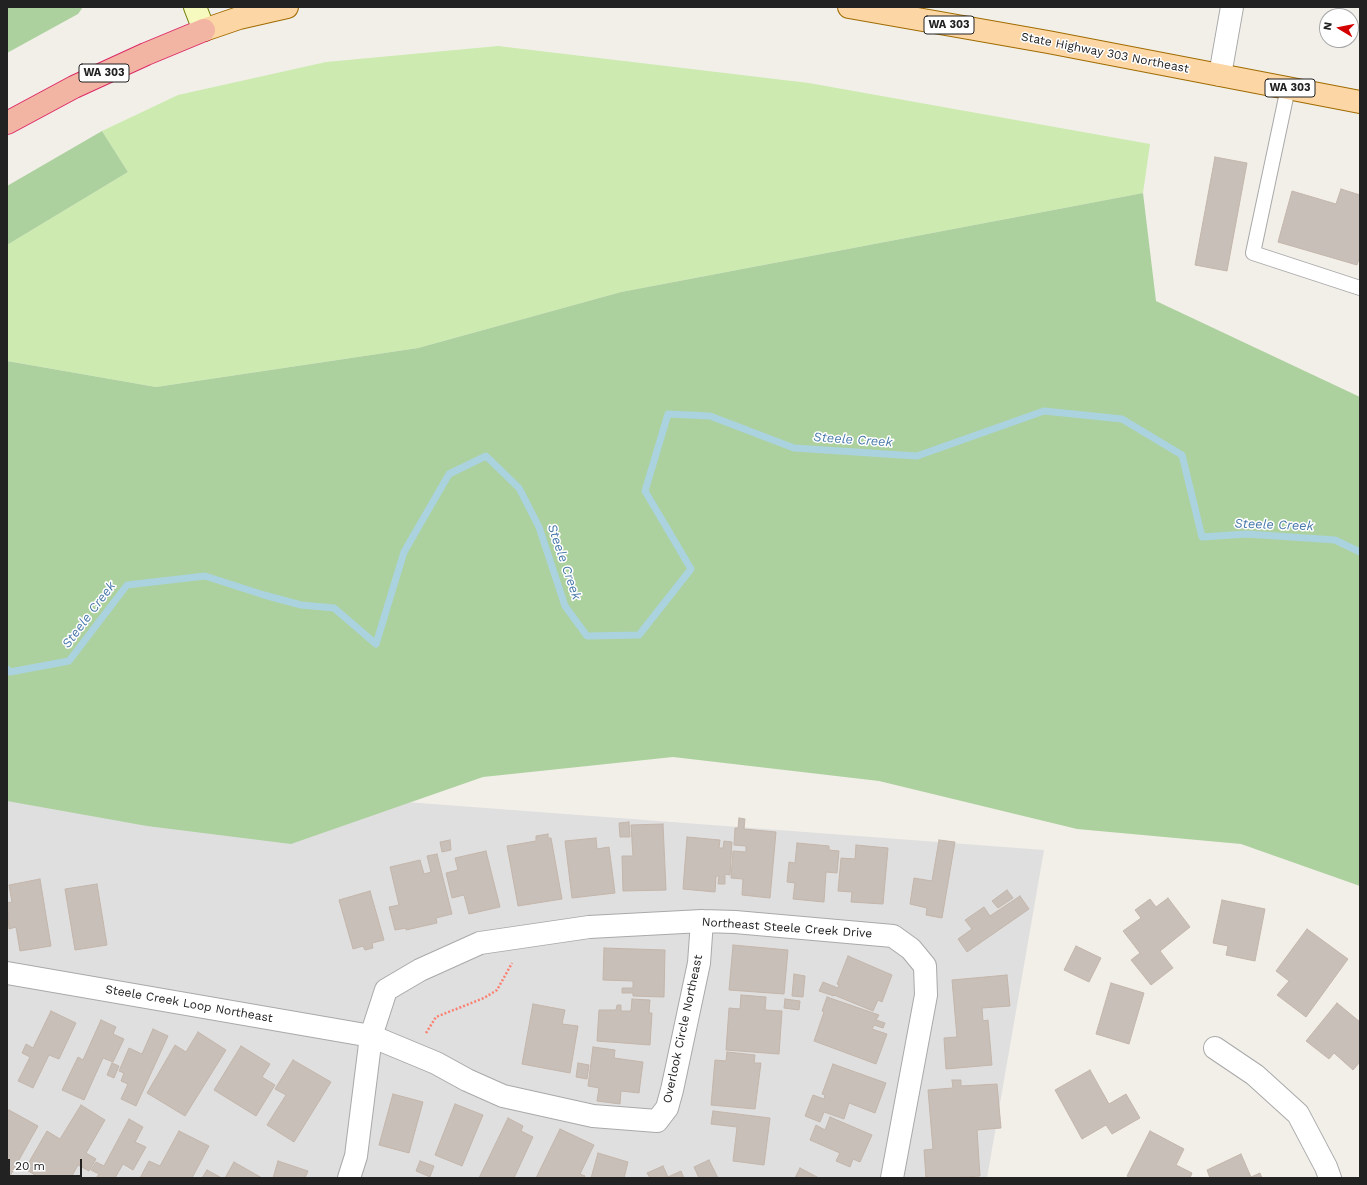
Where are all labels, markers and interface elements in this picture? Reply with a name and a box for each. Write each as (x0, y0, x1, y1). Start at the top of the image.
north arrow (1319, 8, 1359, 48)
road number: WA 303 (924, 16, 974, 34)
text: N (1321, 21, 1335, 31)
street label: State Highway 303 Northeast (1020, 30, 1190, 76)
road number: WA 303 (79, 64, 129, 82)
road number: WA 303 (1265, 79, 1315, 97)
water label: Steele Creek (813, 429, 893, 451)
water label: Steele Creek (1234, 516, 1314, 534)
water label: Steele Creek (544, 522, 584, 602)
water label: Steele Creek (59, 579, 119, 651)
street label: Northeast Steele Creek Drive (701, 915, 873, 941)
street label: Overlook Circle Northeast (660, 953, 706, 1105)
street label: Steele Creek Loop Northeast (104, 982, 274, 1026)
scale bar (10, 1151, 84, 1177)
text: 20 m (15, 1159, 45, 1173)

